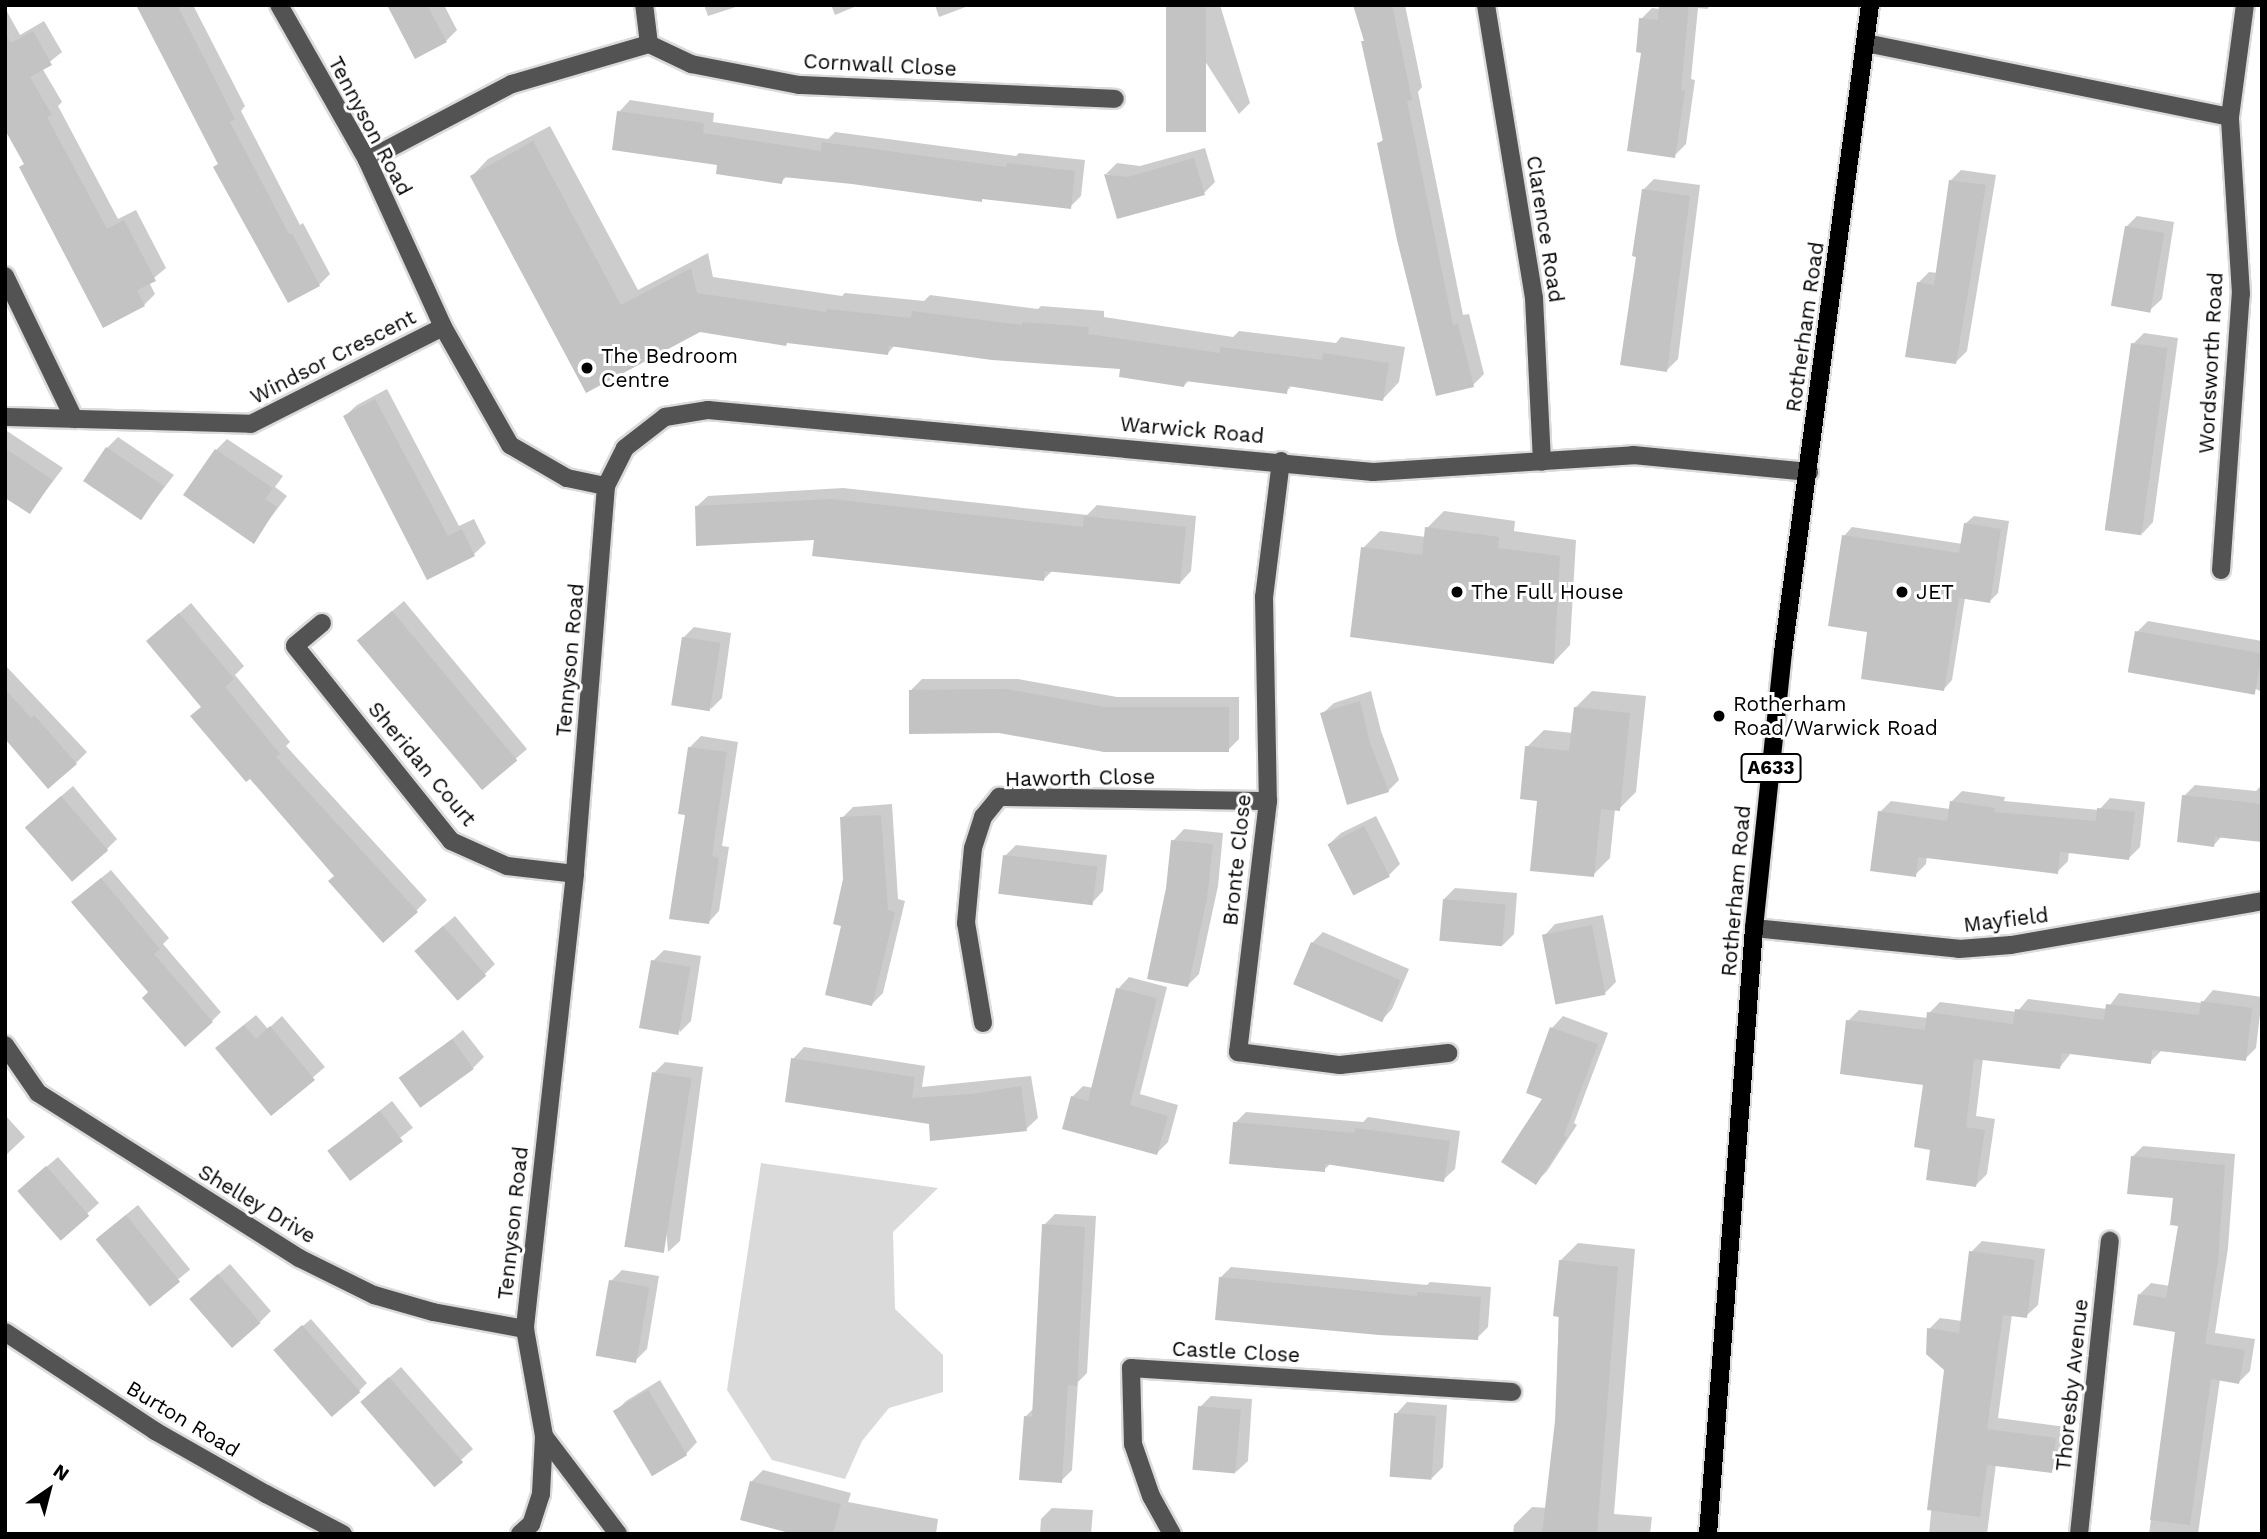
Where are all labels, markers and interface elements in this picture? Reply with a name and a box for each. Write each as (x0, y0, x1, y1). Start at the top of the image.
street label: Cornwall Close (802, 48, 958, 82)
street label: Tennyson Road (323, 52, 417, 200)
street label: Clarence Road (1521, 154, 1569, 304)
street label: Rotherham Road (1781, 240, 1829, 414)
street label: Wordsworth Road (2194, 272, 2228, 454)
street label: Windsor Crescent (246, 304, 420, 410)
place label: The Bedroom Centre (601, 343, 738, 393)
marker: The Bedroom Centre (579, 360, 595, 376)
street label: Warwick Road (1119, 411, 1265, 449)
place label: The Full House (1471, 579, 1624, 605)
place label: JET (1916, 579, 1954, 605)
street label: Tennyson Road (551, 582, 589, 738)
marker: The Full House (1449, 584, 1465, 600)
marker: JET (1894, 584, 1910, 600)
place label: Rotherham Road/Warwick Road (1733, 691, 1938, 741)
street label: Sheridan Court (363, 697, 481, 831)
marker: Rotherham Road/Warwick Road (1711, 708, 1727, 724)
road number: A633 (1740, 752, 1802, 783)
street label: Haworth Close (1005, 764, 1155, 792)
street label: Bronte Close (1218, 793, 1256, 927)
street label: Rotherham Road (1716, 804, 1756, 978)
street label: Mayfield (1962, 902, 2050, 938)
street label: Tennyson Road (492, 1145, 534, 1301)
street label: Shelley Drive (193, 1159, 321, 1249)
street label: Thoresby Avenue (2050, 1297, 2094, 1473)
street label: Castle Close (1171, 1336, 1301, 1368)
street label: Burton Road (122, 1375, 244, 1463)
north arrow (14, 1455, 84, 1525)
text: N (49, 1459, 74, 1486)

